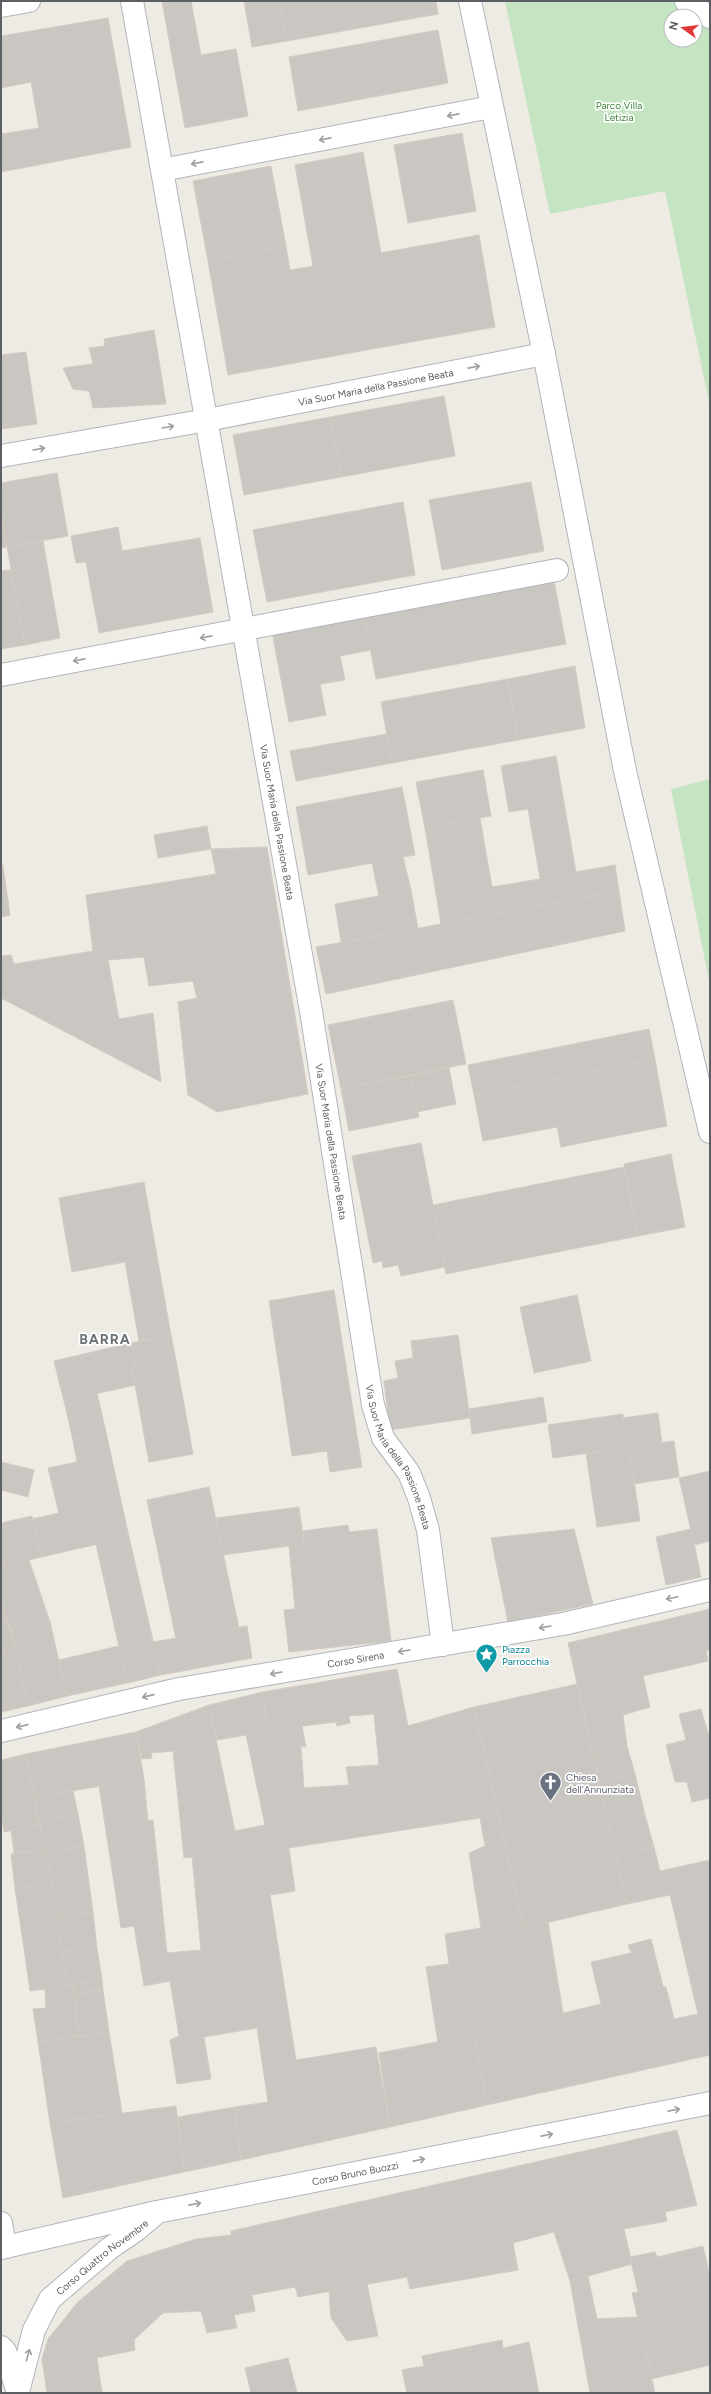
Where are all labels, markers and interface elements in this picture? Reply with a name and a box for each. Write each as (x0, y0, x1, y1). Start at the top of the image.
north arrow (663, 8, 703, 48)
text: N (666, 20, 681, 31)
park label: Parco Villa Letizia (596, 99, 642, 124)
one-way arrow (447, 111, 460, 119)
one-way arrow (319, 135, 332, 143)
one-way arrow (191, 160, 204, 168)
one-way arrow (467, 363, 480, 371)
street label: Via Suor Maria della Passione Beata (297, 365, 454, 409)
one-way arrow (161, 423, 174, 431)
one-way arrow (33, 445, 46, 453)
one-way arrow (200, 633, 213, 641)
one-way arrow (72, 657, 85, 665)
street label: Via Suor Maria della Passione Beata (257, 743, 298, 901)
street label: Via Suor Maria della Passione Beata (313, 1063, 350, 1221)
district label: BARRA (79, 1331, 131, 1348)
street label: Via Suor Maria della Passione Beata (363, 1384, 434, 1531)
one-way arrow (666, 1595, 679, 1603)
one-way arrow (539, 1623, 552, 1631)
place icon: Piazza Parrocchia (474, 1642, 500, 1675)
place label: Piazza Parrocchia (502, 1643, 549, 1668)
one-way arrow (398, 1647, 411, 1655)
street label: Corso Sirena (326, 1648, 385, 1670)
one-way arrow (270, 1669, 283, 1677)
one-way arrow (142, 1693, 155, 1701)
one-way arrow (16, 1722, 29, 1730)
church icon: Chiesa dell'Annunziata (537, 1770, 563, 1803)
place label: Chiesa dell'Annunziata (566, 1771, 634, 1796)
one-way arrow (667, 2106, 680, 2114)
one-way arrow (540, 2131, 553, 2139)
one-way arrow (412, 2156, 425, 2164)
street label: Corso Bruno Buozzi (311, 2158, 400, 2188)
one-way arrow (188, 2200, 201, 2208)
street label: Corso Quattro Novembre (53, 2216, 151, 2298)
one-way arrow (25, 2349, 32, 2362)

